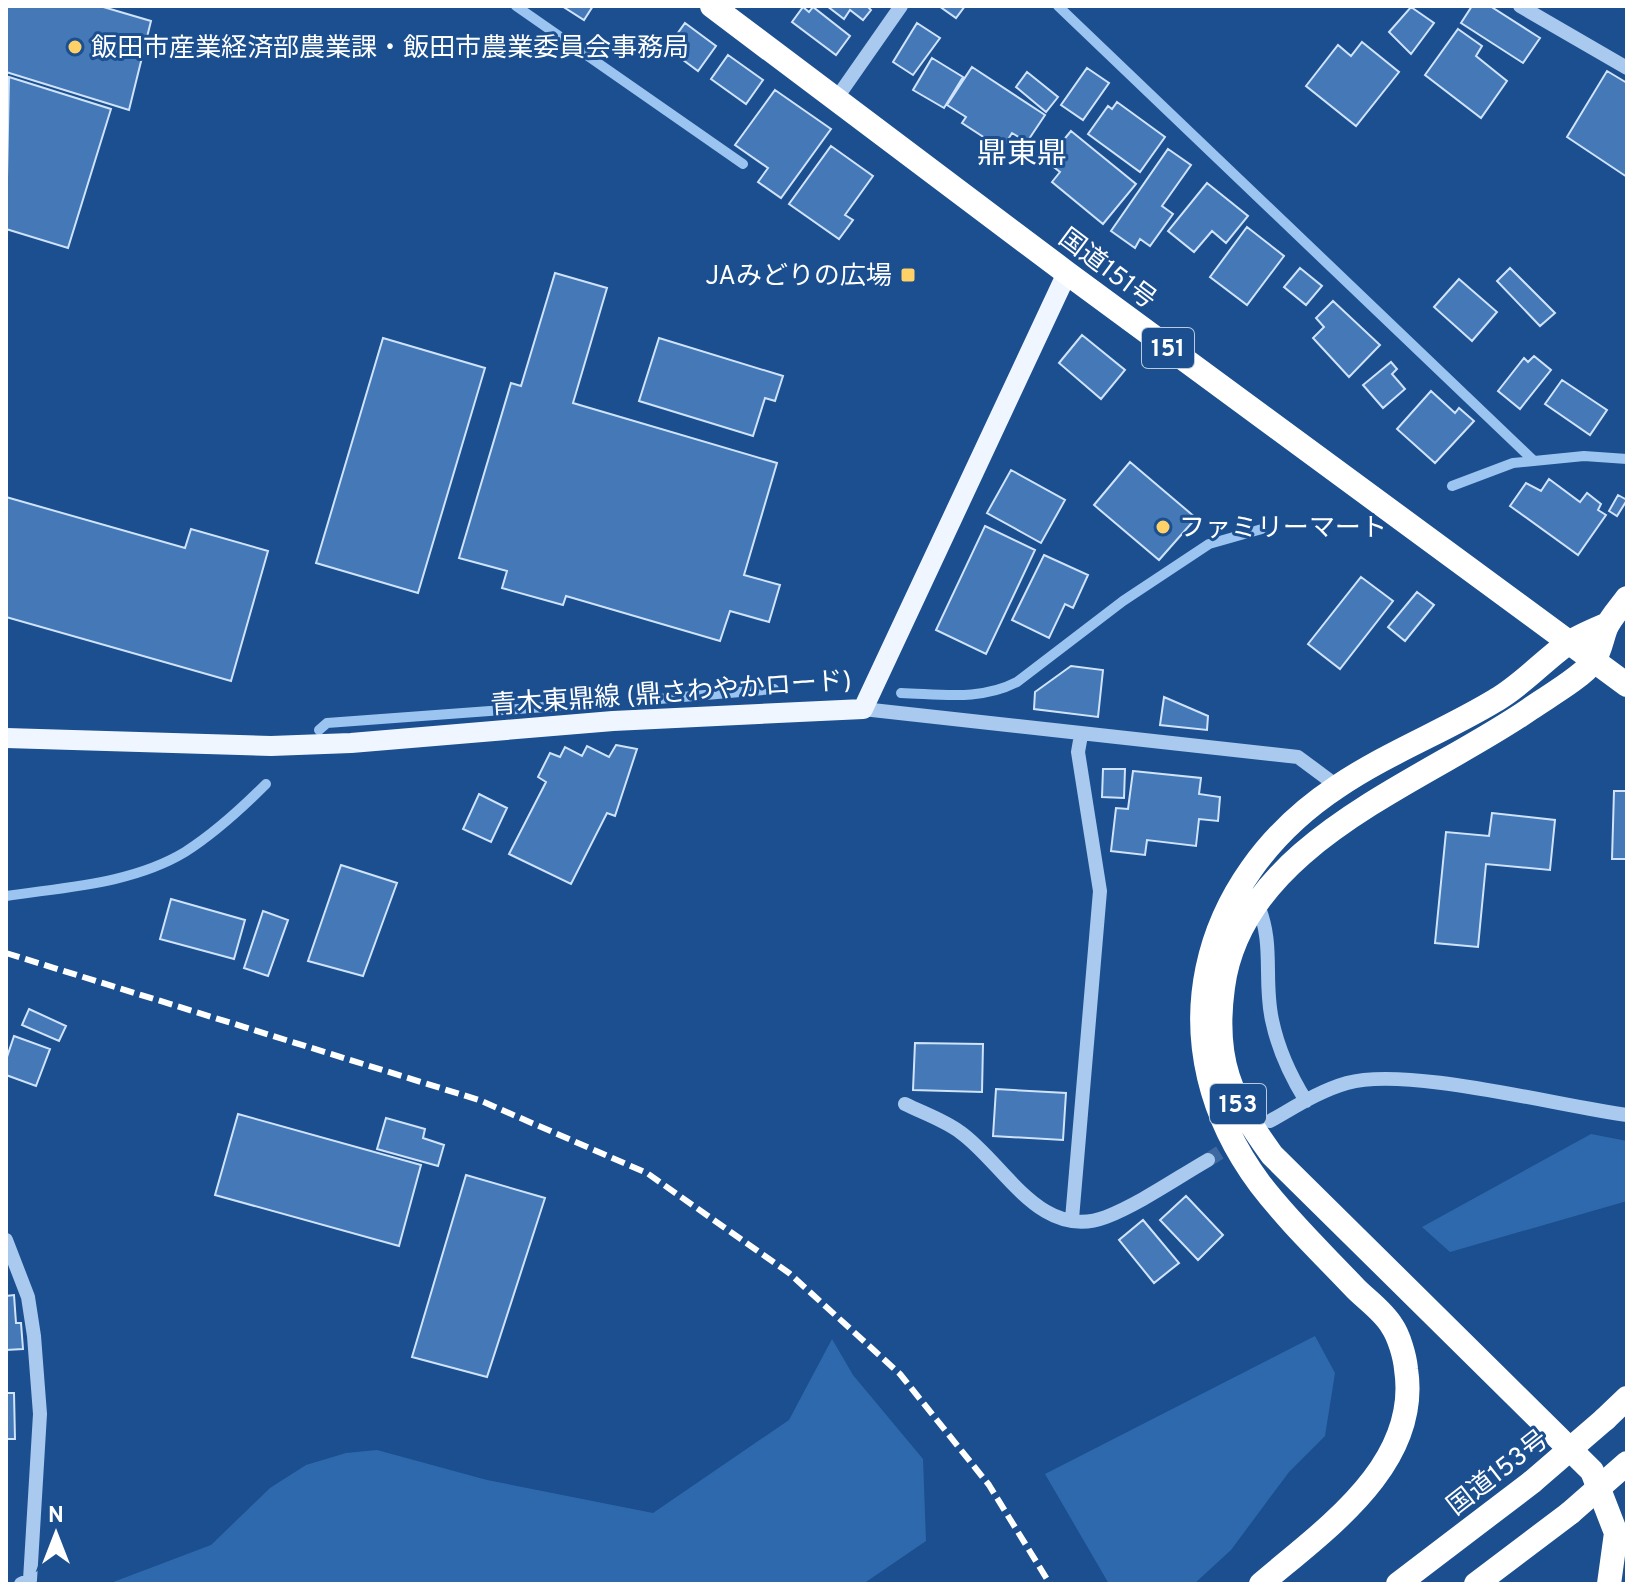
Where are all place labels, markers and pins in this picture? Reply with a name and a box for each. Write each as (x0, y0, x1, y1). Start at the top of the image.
place label: 飯田市産業経済部農業課・飯田市農業委員会事務局 (91, 33, 689, 66)
marker: 飯田市産業経済部農業課・飯田市農業委員会事務局 (66, 38, 84, 56)
place label: JAみどりの広場 (705, 261, 892, 294)
marker: JAみどりの広場 (899, 266, 917, 284)
place label: ファミリーマート (1179, 513, 1387, 546)
marker: ファミリーマート (1154, 518, 1172, 536)

